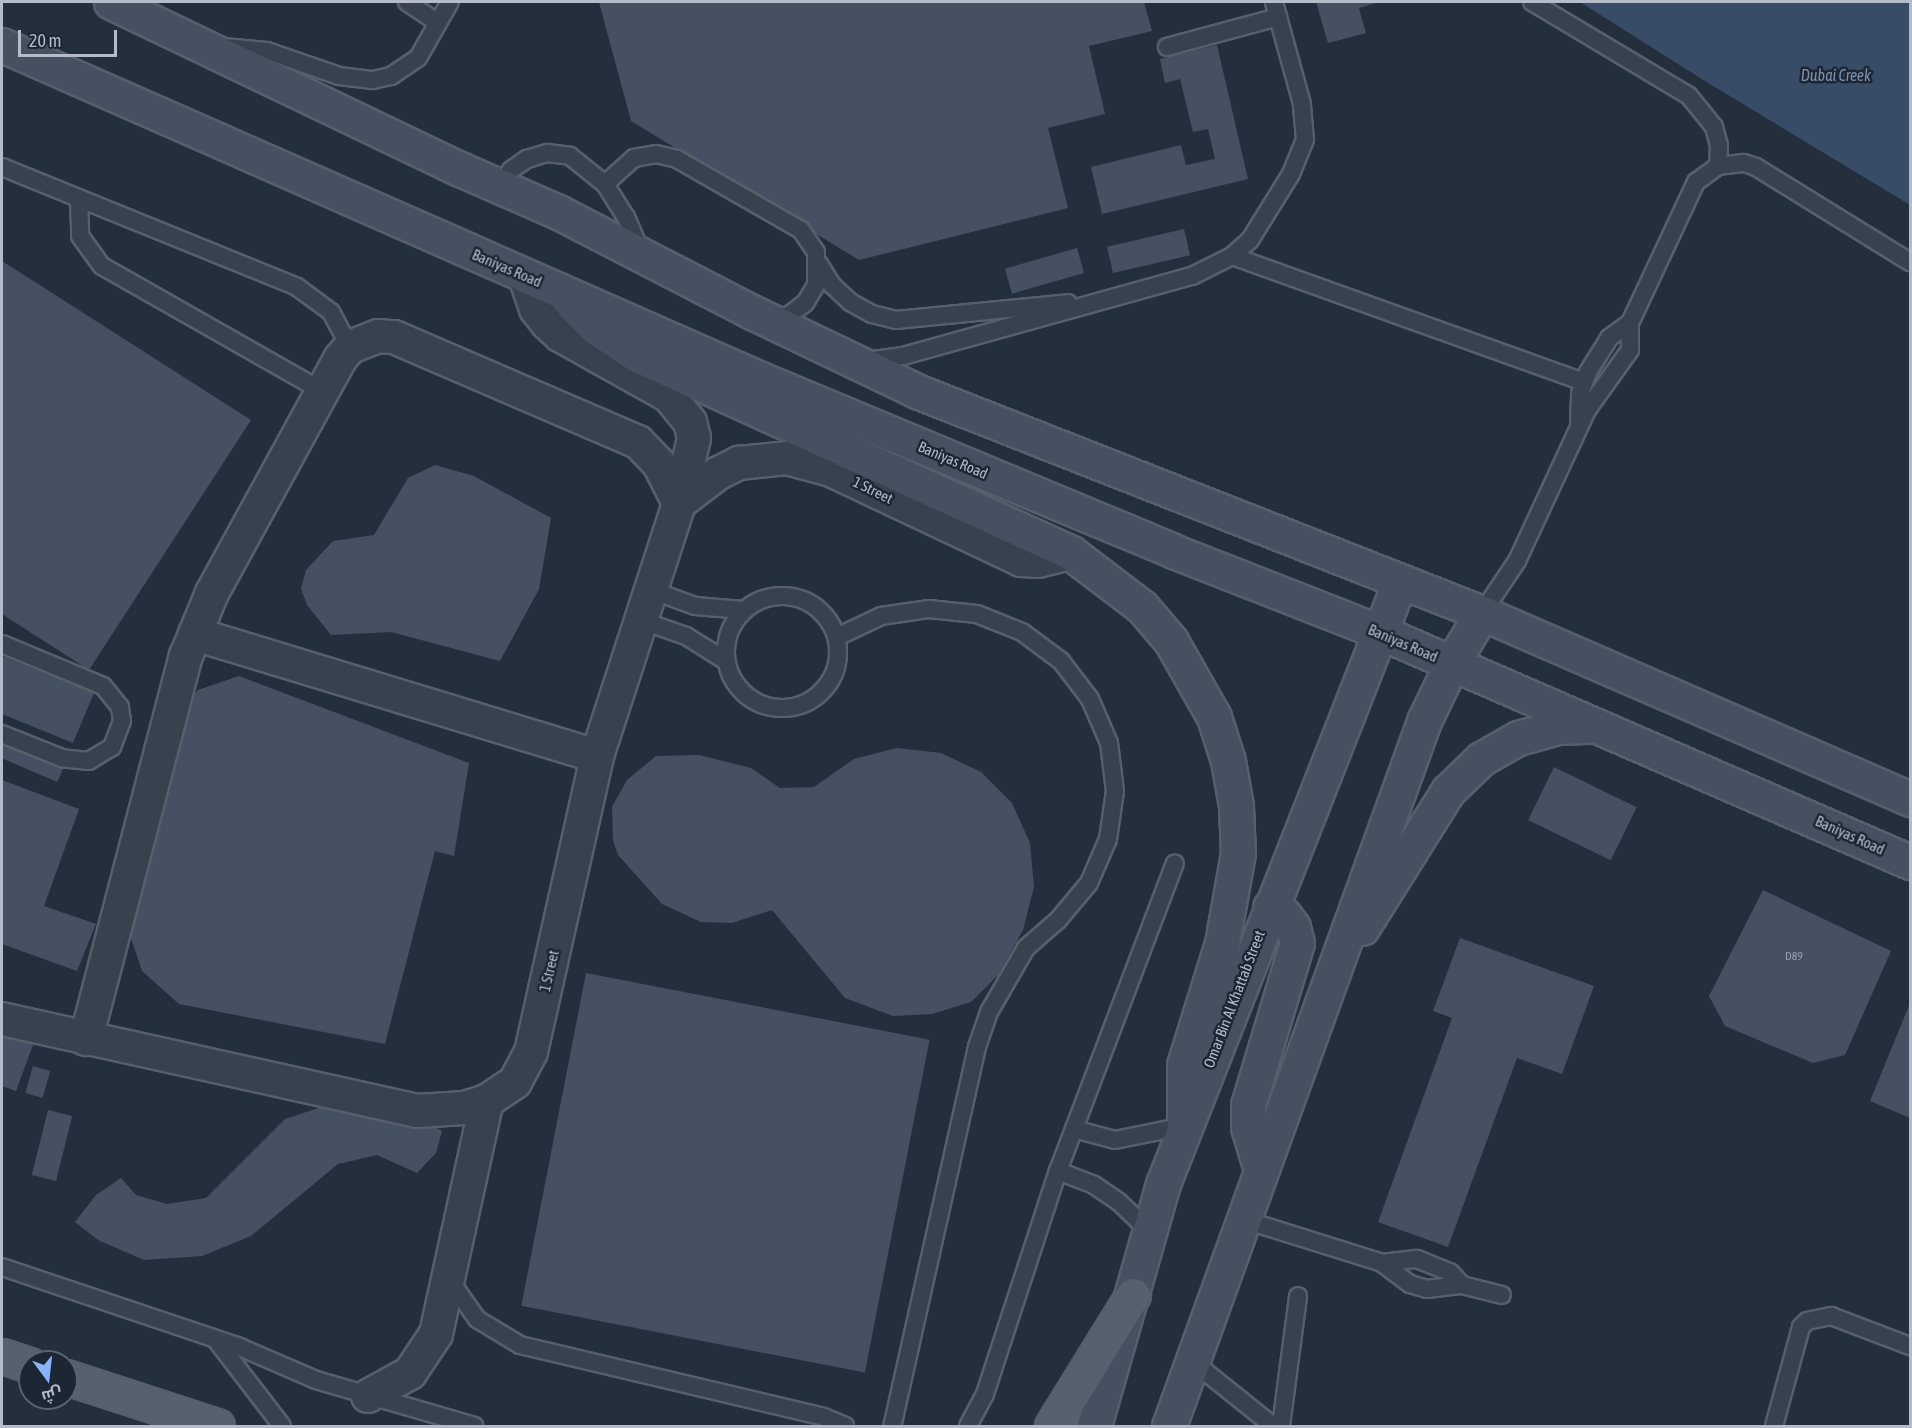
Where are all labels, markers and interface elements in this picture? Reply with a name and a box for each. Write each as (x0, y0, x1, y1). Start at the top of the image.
scale bar (21, 18, 120, 56)
text: 20 m (29, 30, 61, 51)
water label: Dubai Creek (1801, 65, 1871, 85)
street label: Baniyas Road (470, 245, 544, 291)
street label: Baniyas Road (916, 437, 990, 483)
street label: 1 Street (850, 473, 896, 507)
street label: Baniyas Road (1366, 620, 1440, 666)
street label: Baniyas Road (1813, 812, 1887, 858)
street label: Omar Bin Al Khattab Street (1200, 928, 1268, 1070)
street label: 1 Street (536, 949, 562, 993)
house number: D89 (1785, 950, 1803, 964)
north arrow (18, 1350, 78, 1410)
text: ش (40, 1384, 64, 1407)

